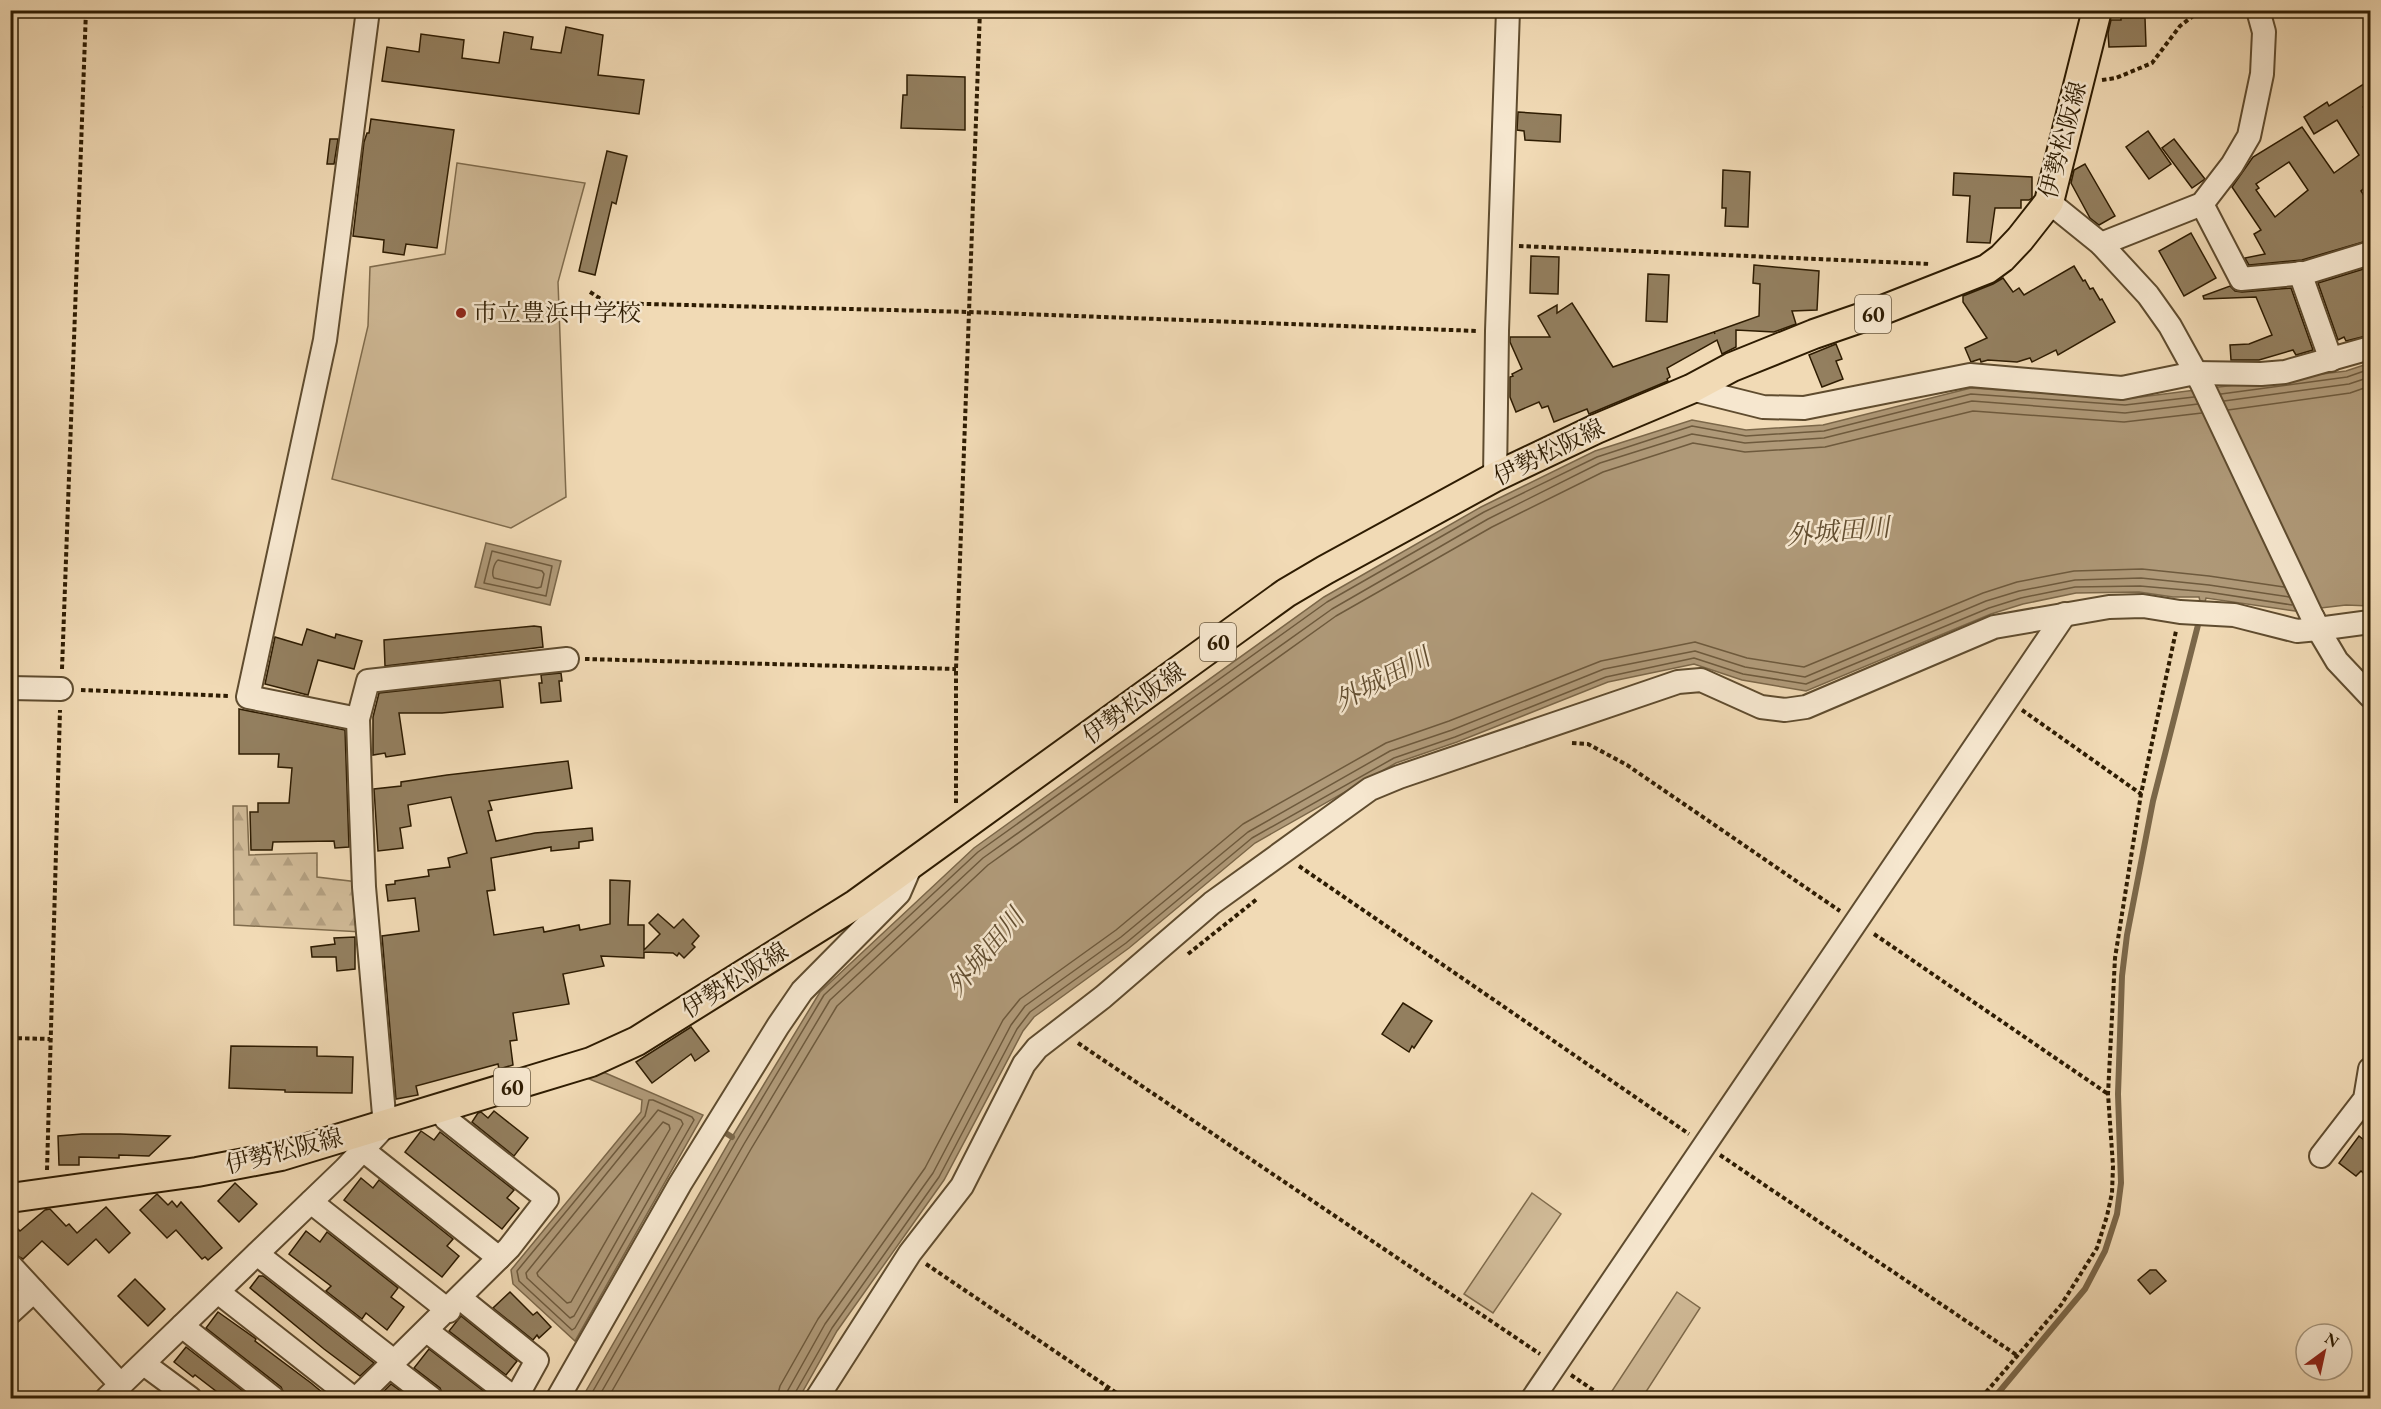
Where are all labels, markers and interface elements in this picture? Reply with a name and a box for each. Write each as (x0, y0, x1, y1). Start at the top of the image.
street label: 伊勢松阪線 (2032, 78, 2093, 202)
road number: 60 (1855, 295, 1891, 333)
place label: 市立豊浜中学校 (473, 297, 641, 328)
marker: 市立豊浜中学校 (454, 306, 468, 320)
street label: 伊勢松阪線 (1488, 411, 1610, 492)
water label: 外城田川 (1785, 509, 1894, 552)
road number: 60 (1200, 623, 1236, 661)
water label: 外城田川 (1328, 638, 1439, 718)
street label: 伊勢松阪線 (1076, 655, 1191, 750)
water label: 外城田川 (939, 899, 1033, 1003)
street label: 伊勢松阪線 (676, 935, 794, 1025)
road number: 60 (494, 1068, 530, 1106)
street label: 伊勢松阪線 (222, 1121, 346, 1180)
north arrow (2294, 1322, 2354, 1382)
text: N (2321, 1328, 2343, 1352)

